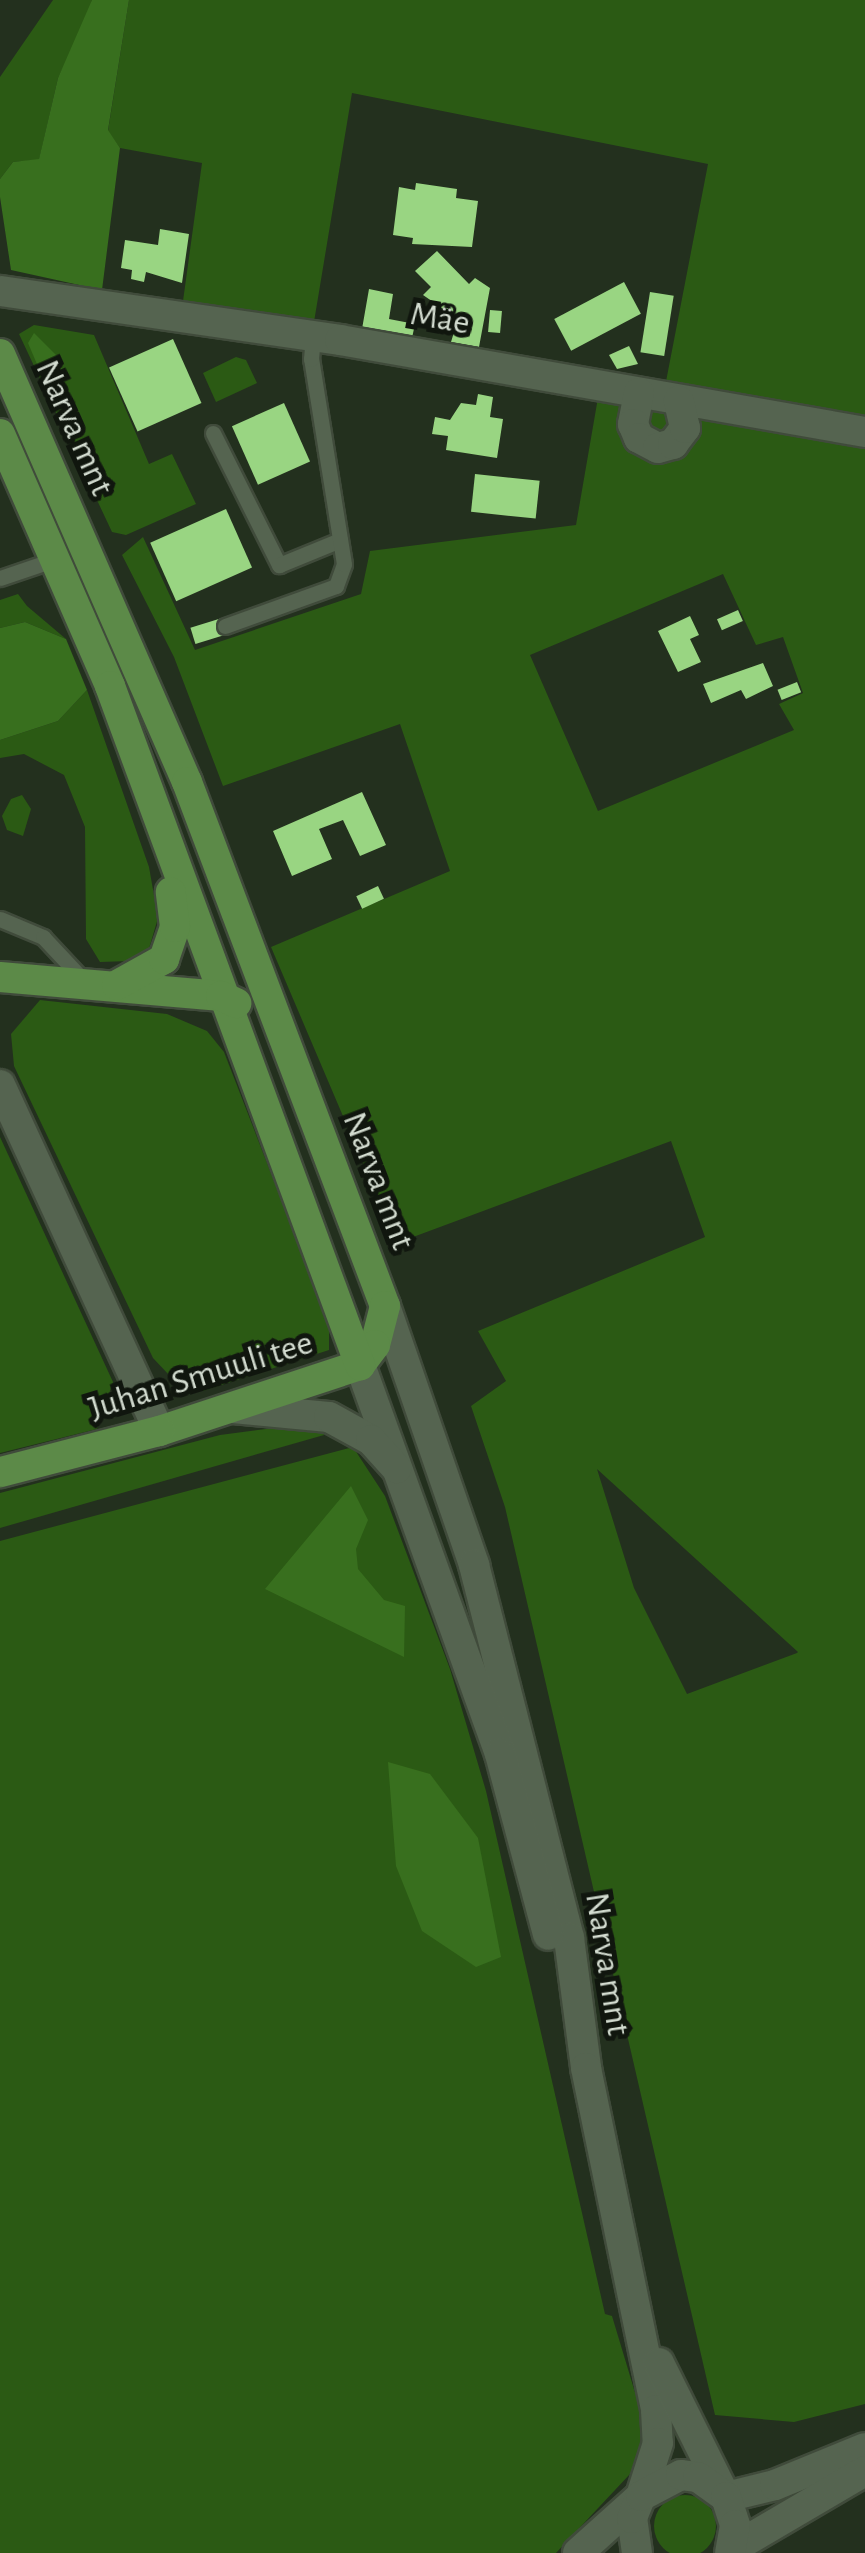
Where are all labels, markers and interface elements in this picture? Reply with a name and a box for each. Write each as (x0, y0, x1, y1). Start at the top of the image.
street label: Mäe (407, 293, 473, 345)
street label: Narva mnt (26, 354, 122, 502)
street label: Narva mnt (333, 1106, 423, 1256)
street label: Juhan Smuuli tee (84, 1322, 318, 1430)
street label: Narva mnt (575, 1890, 639, 2038)

